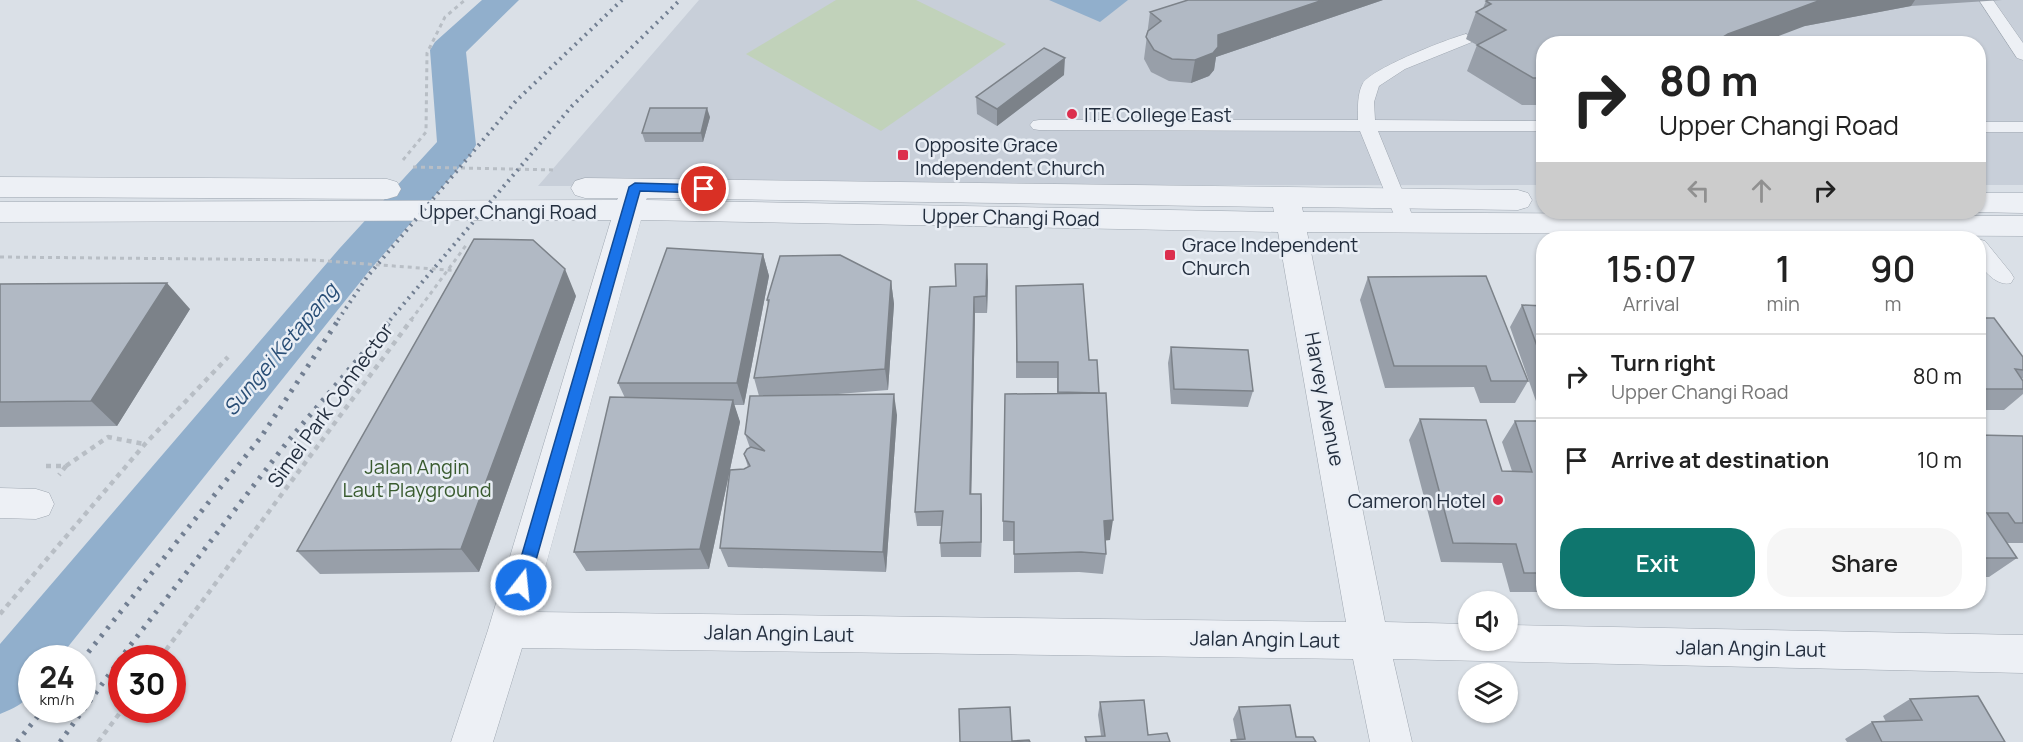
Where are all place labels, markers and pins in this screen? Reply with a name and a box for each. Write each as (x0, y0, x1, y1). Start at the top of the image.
place label: ITE College East (1084, 101, 1232, 128)
marker: ITE College East (1065, 107, 1079, 121)
place label: Opposite Grace Independent Church (915, 131, 1105, 181)
marker: Opposite Grace Independent Church (896, 148, 910, 162)
pin (678, 163, 729, 214)
place label: Grace Independent Church (1182, 231, 1358, 281)
marker: Grace Independent Church (1163, 248, 1177, 262)
place label: Cameron Hotel (1348, 487, 1486, 514)
marker: Cameron Hotel (1491, 493, 1505, 507)

